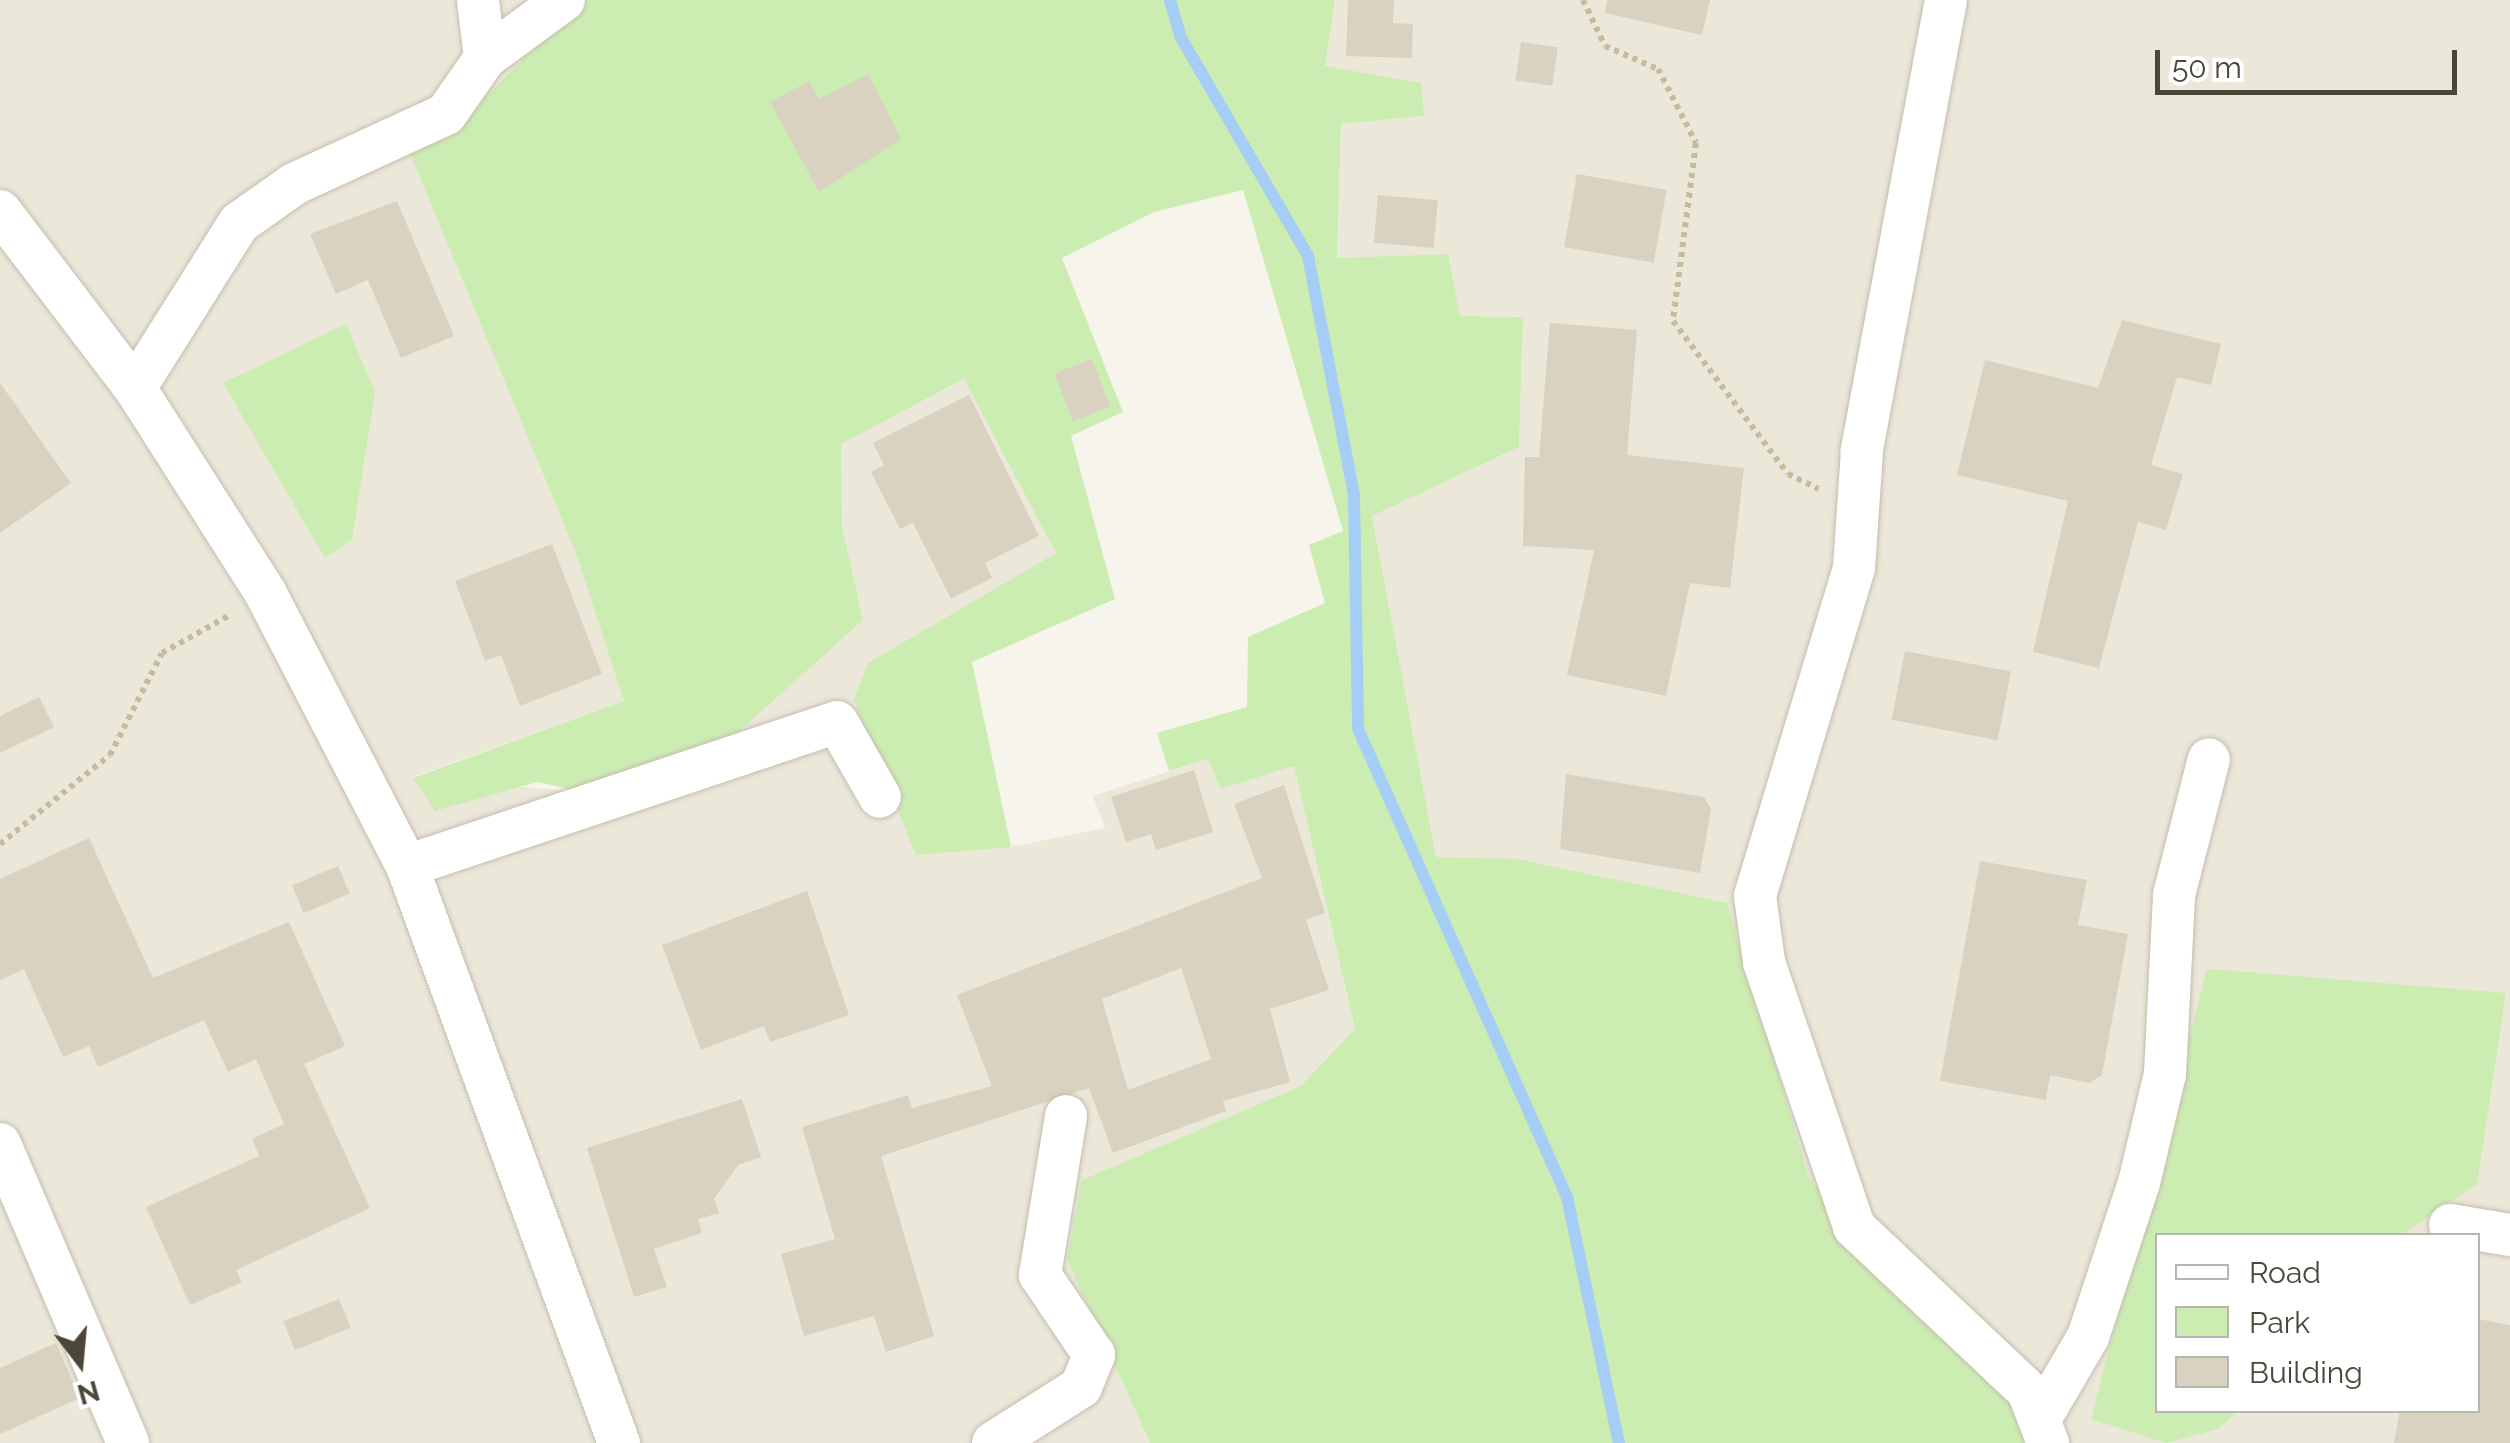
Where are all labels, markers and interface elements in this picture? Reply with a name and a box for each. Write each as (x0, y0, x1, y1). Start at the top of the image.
scale bar (2160, 30, 2462, 92)
text: 50 m (2172, 50, 2242, 85)
legend (2155, 1233, 2480, 1413)
text: Road (2249, 1255, 2321, 1290)
text: Park (2249, 1305, 2310, 1340)
north arrow (30, 1313, 130, 1413)
text: Building (2249, 1355, 2363, 1390)
text: N (74, 1374, 103, 1411)

